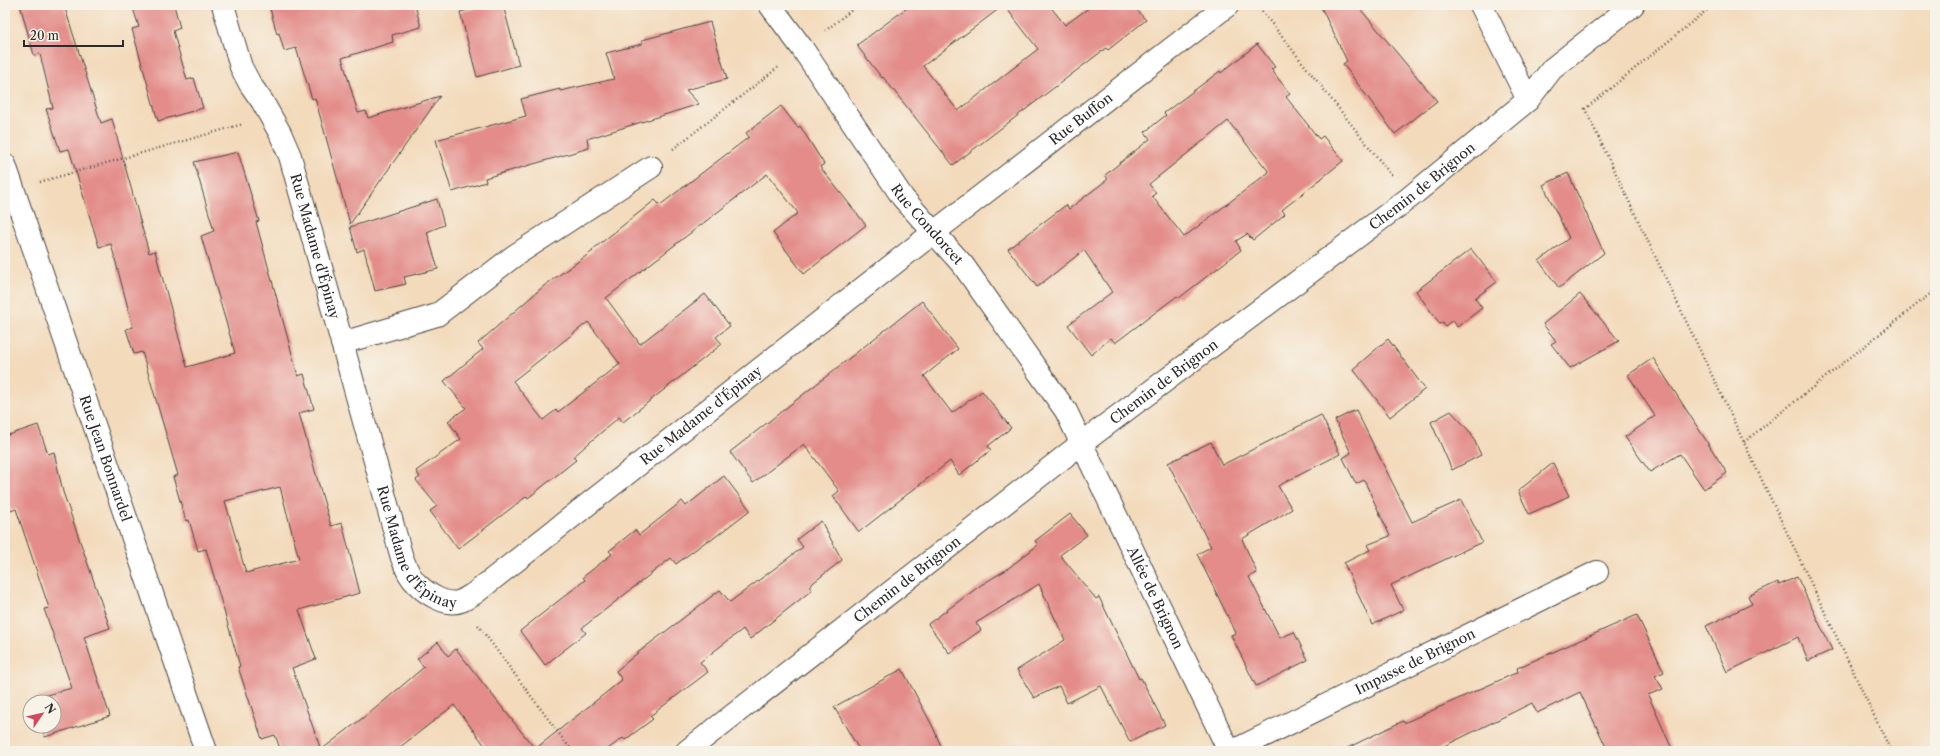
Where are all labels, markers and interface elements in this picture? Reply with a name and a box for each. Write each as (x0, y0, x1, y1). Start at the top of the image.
scale bar (24, 22, 123, 48)
text: 20 m (30, 28, 59, 43)
street label: Rue Buffon (1045, 88, 1116, 149)
street label: Chemin de Brignon (1365, 138, 1479, 234)
street label: Rue Madame d'Épinay (286, 171, 344, 321)
street label: Rue Condorcet (887, 180, 967, 268)
street label: Chemin de Brignon (1106, 335, 1222, 428)
street label: Rue Madame d'Épinay (636, 362, 766, 469)
street label: Rue Jean Bonnardel (76, 393, 136, 524)
street label: Rue Madame d'Épinay (373, 484, 457, 612)
street label: Chemin de Brignon (850, 532, 964, 627)
street label: Allée de Brignon (1123, 542, 1188, 652)
street label: Impasse de Brignon (1352, 624, 1478, 699)
north arrow (22, 694, 62, 734)
text: N (42, 701, 59, 717)

